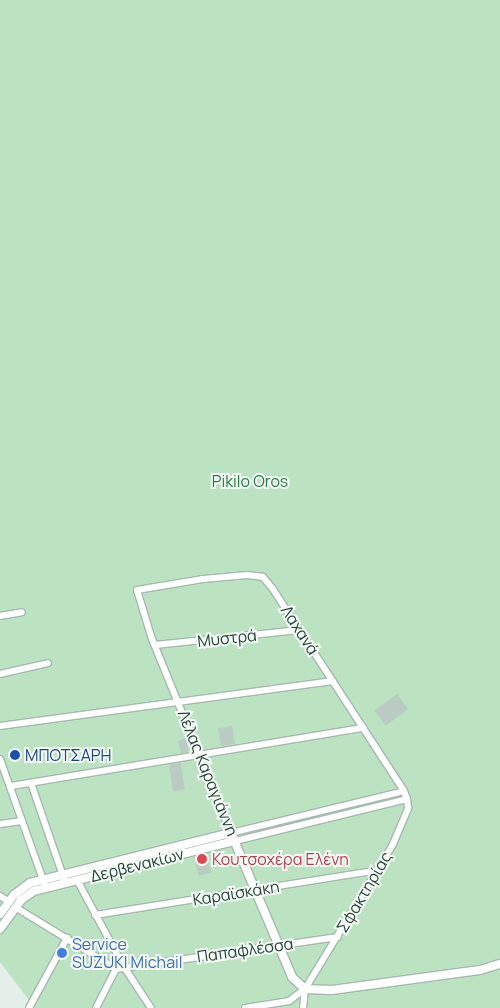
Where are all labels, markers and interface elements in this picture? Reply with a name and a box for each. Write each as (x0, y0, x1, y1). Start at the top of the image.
park label: Pikilo Oros (212, 471, 288, 491)
street label: Λαχανά (277, 602, 323, 658)
street label: Μυστρά (196, 625, 258, 651)
street label: Λέλας Καραγιάννη (174, 707, 242, 839)
place label: ΜΠΟΤΣΑΡΗ (25, 745, 111, 765)
marker: ΜΠΟΤΣΑΡΗ (9, 749, 21, 761)
street label: Δερβενακίων (88, 844, 186, 886)
street label: Σφακτηρίας (332, 848, 396, 936)
place label: Κουτσοχέρα Ελένη (212, 849, 349, 869)
marker: Κουτσοχέρα Ελένη (196, 853, 208, 865)
street label: Καραϊσκάκη (191, 877, 281, 909)
place label: Service SUZUKI Michail (72, 934, 182, 972)
street label: Παπαφλέσσα (196, 934, 294, 966)
marker: Service SUZUKI Michail (56, 947, 68, 959)

